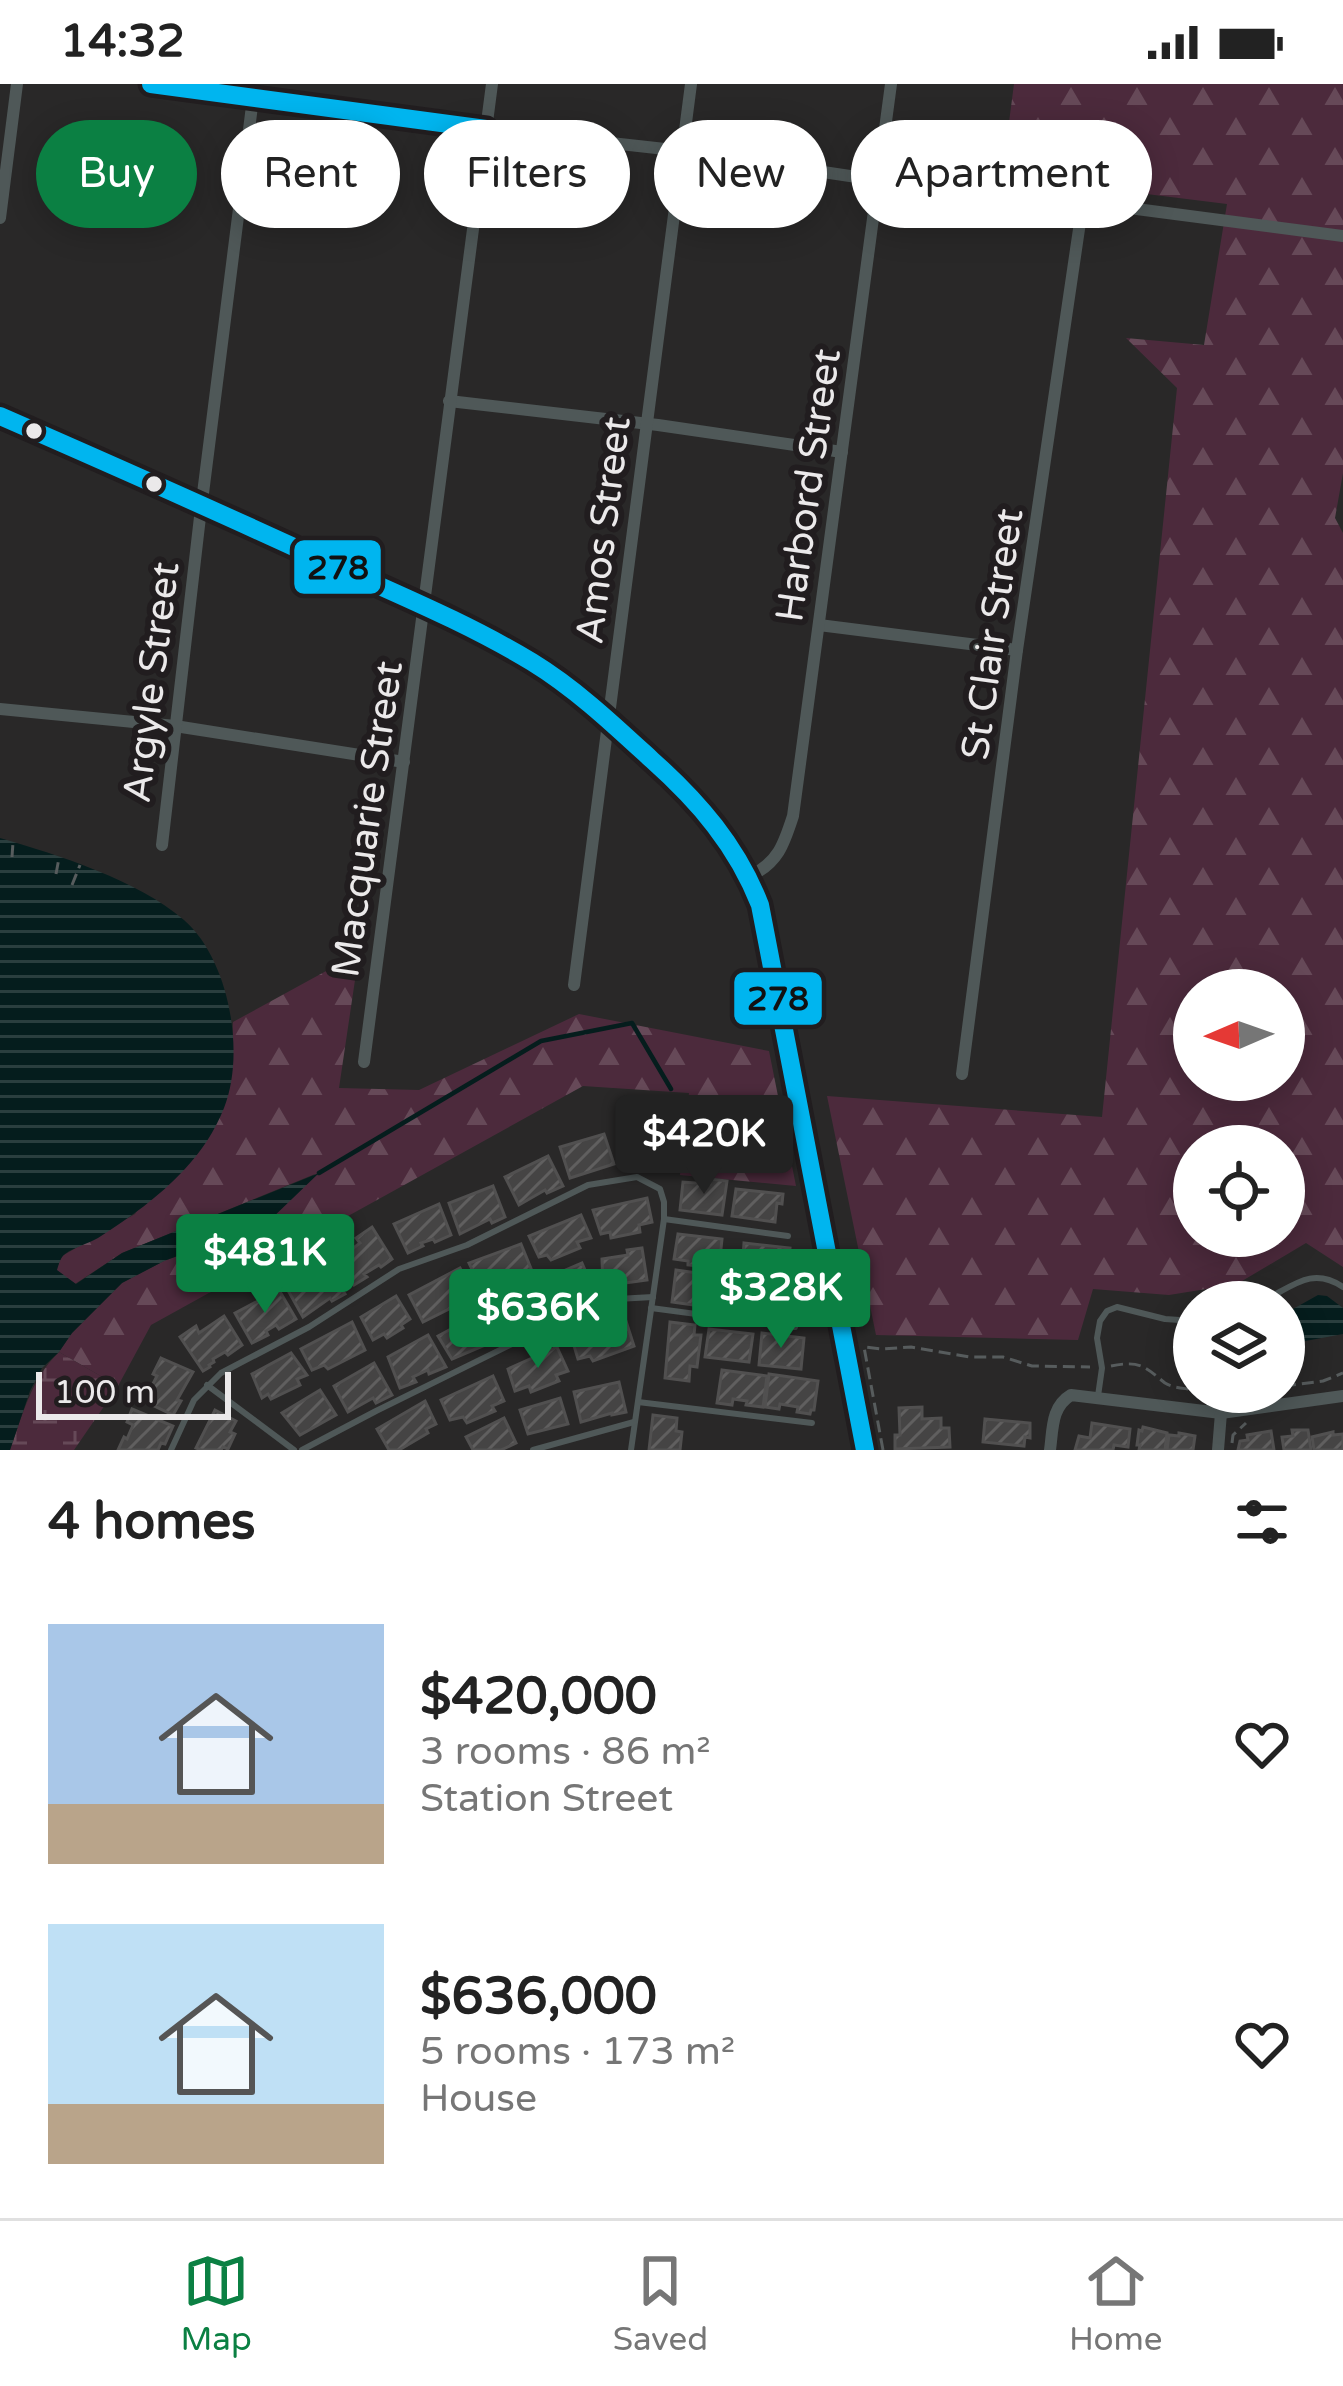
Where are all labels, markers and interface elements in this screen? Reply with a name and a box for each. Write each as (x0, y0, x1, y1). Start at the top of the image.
text: 14:32 (60, 15, 185, 69)
chip: Buy (36, 120, 197, 228)
chip: Rent (221, 120, 400, 228)
chip: Filters (424, 120, 630, 228)
chip: New (654, 120, 827, 228)
chip: Apartment (851, 120, 1152, 228)
street label: Harbord Street (766, 346, 851, 625)
street label: Amos Street (566, 414, 641, 647)
unlabelled marker (23, 420, 45, 442)
unlabelled marker (143, 473, 165, 495)
street label: St Clair Street (952, 505, 1033, 763)
line badge: 278 (292, 538, 383, 596)
text: 278 (307, 549, 369, 588)
street label: Argyle Street (113, 559, 190, 805)
street label: Macquarie Street (322, 658, 413, 980)
north arrow (1173, 969, 1305, 1101)
map controls (1173, 969, 1305, 1413)
line badge: 278 (732, 970, 824, 1027)
text: 278 (747, 980, 809, 1019)
pin: $420K (620, 1095, 788, 1197)
text: $420K (642, 1110, 766, 1157)
button: locate (1173, 1125, 1305, 1257)
pin: $481K (181, 1214, 349, 1316)
text: $481K (203, 1229, 327, 1276)
pin: $328K (697, 1249, 865, 1351)
text: $328K (719, 1264, 843, 1311)
pin: $636K (454, 1269, 622, 1371)
button: layers (1173, 1281, 1305, 1413)
text: $636K (476, 1284, 600, 1331)
scale bar (36, 1366, 231, 1419)
text: 100 m (54, 1373, 155, 1412)
icon: filters (1229, 1489, 1295, 1555)
text: 4 homes (48, 1491, 256, 1553)
text: $420,000 (420, 1666, 657, 1728)
icon: home (144, 1672, 288, 1816)
icon: heart (1229, 1711, 1295, 1777)
text: 3 rooms · 86 m² (420, 1728, 711, 1775)
text: Station Street (420, 1775, 673, 1822)
text: $636,000 (420, 1966, 657, 2028)
icon: home (144, 1972, 288, 2116)
icon: heart (1229, 2011, 1295, 2077)
text: 5 rooms · 173 m² (420, 2028, 735, 2075)
text: House (420, 2075, 537, 2122)
tab: Map (180, 2248, 252, 2359)
tab: Saved (613, 2248, 708, 2359)
tab: Home (1069, 2248, 1163, 2359)

